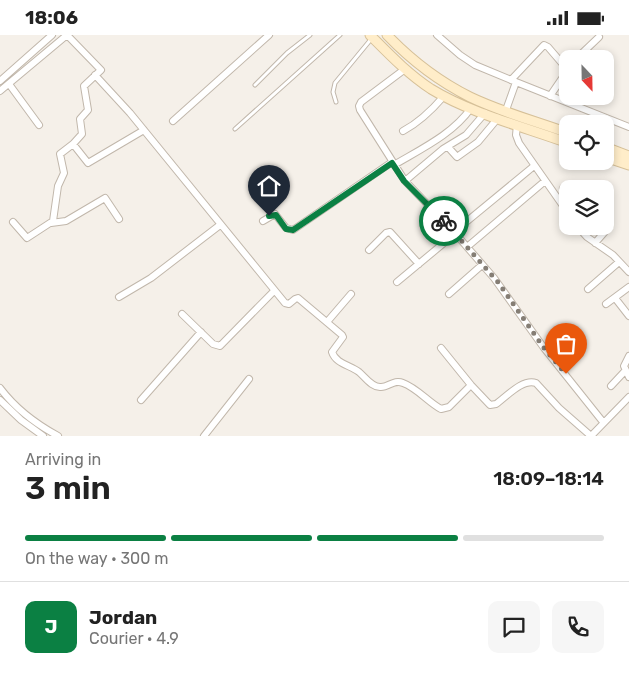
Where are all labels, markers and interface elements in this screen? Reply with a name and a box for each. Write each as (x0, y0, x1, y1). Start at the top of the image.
text: 18:06 (25, 6, 78, 29)
north arrow (559, 50, 614, 105)
map controls (559, 50, 614, 235)
button: locate (559, 115, 614, 170)
pin (248, 165, 290, 216)
icon: home (255, 172, 283, 200)
button: layers (559, 180, 614, 235)
courier (419, 196, 469, 246)
icon: bike (430, 207, 458, 235)
pin (545, 323, 587, 374)
icon: bag (552, 330, 580, 358)
text: Arriving in (25, 450, 101, 469)
text: 18:09–18:14 (493, 467, 604, 490)
text: 3 min (25, 469, 111, 507)
text: On the way · 300 m (25, 549, 168, 568)
button: chat (488, 601, 540, 653)
button: phone (552, 601, 604, 653)
text: Jordan (89, 606, 157, 629)
text: J (45, 615, 57, 638)
text: Courier · 4.9 (89, 629, 179, 648)

